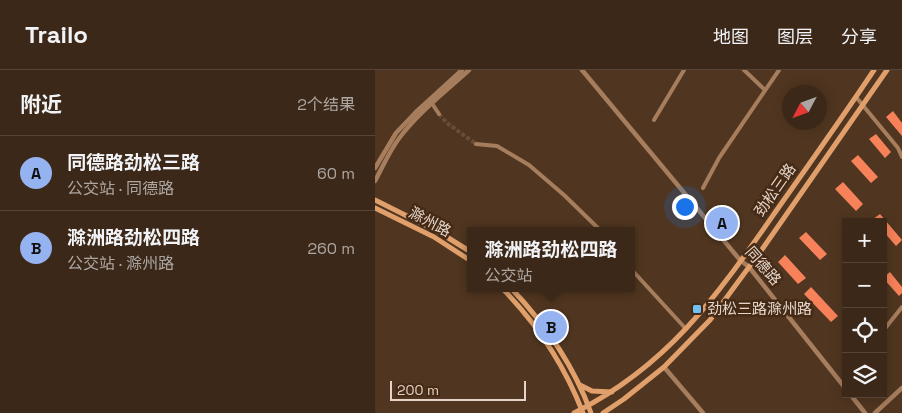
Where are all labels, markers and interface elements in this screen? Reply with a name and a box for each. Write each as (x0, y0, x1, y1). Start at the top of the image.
text: Trailo (25, 19, 88, 50)
text: 地图 (713, 25, 749, 48)
text: 图层 (777, 25, 813, 48)
text: 分享 (841, 25, 877, 48)
north arrow (782, 85, 827, 130)
text: 附近 (20, 91, 62, 118)
text: 2个结果 (297, 94, 355, 115)
text: 同德路劲松三路 (67, 150, 200, 175)
street label: 劲松三路 (750, 160, 800, 220)
text: A (31, 163, 41, 184)
text: 60 m (317, 163, 355, 184)
text: 公交站 · 同德路 (67, 178, 174, 199)
your location (672, 194, 698, 220)
street label: 滁州路 (406, 203, 455, 241)
pin: A (706, 204, 738, 242)
map controls (842, 218, 887, 398)
button: + (842, 218, 887, 263)
text: 滁洲路劲松四路 (67, 225, 200, 250)
popup (467, 227, 635, 292)
text: 滁洲路劲松四路 (484, 237, 618, 262)
text: B (31, 238, 41, 259)
text: 260 m (307, 238, 355, 259)
street label: 同德路 (741, 242, 785, 289)
text: 公交站 · 滁州路 (67, 253, 174, 274)
button: − (842, 263, 887, 308)
text: 公交站 (484, 265, 533, 286)
place label: 劲松三路滁州路 (707, 299, 812, 318)
marker: 劲松三路滁州路 (691, 303, 703, 315)
pin: B (535, 308, 567, 346)
button: locate (842, 308, 887, 353)
button: layers (842, 353, 887, 398)
scale bar (390, 378, 526, 401)
text: 200 m (397, 381, 439, 399)

